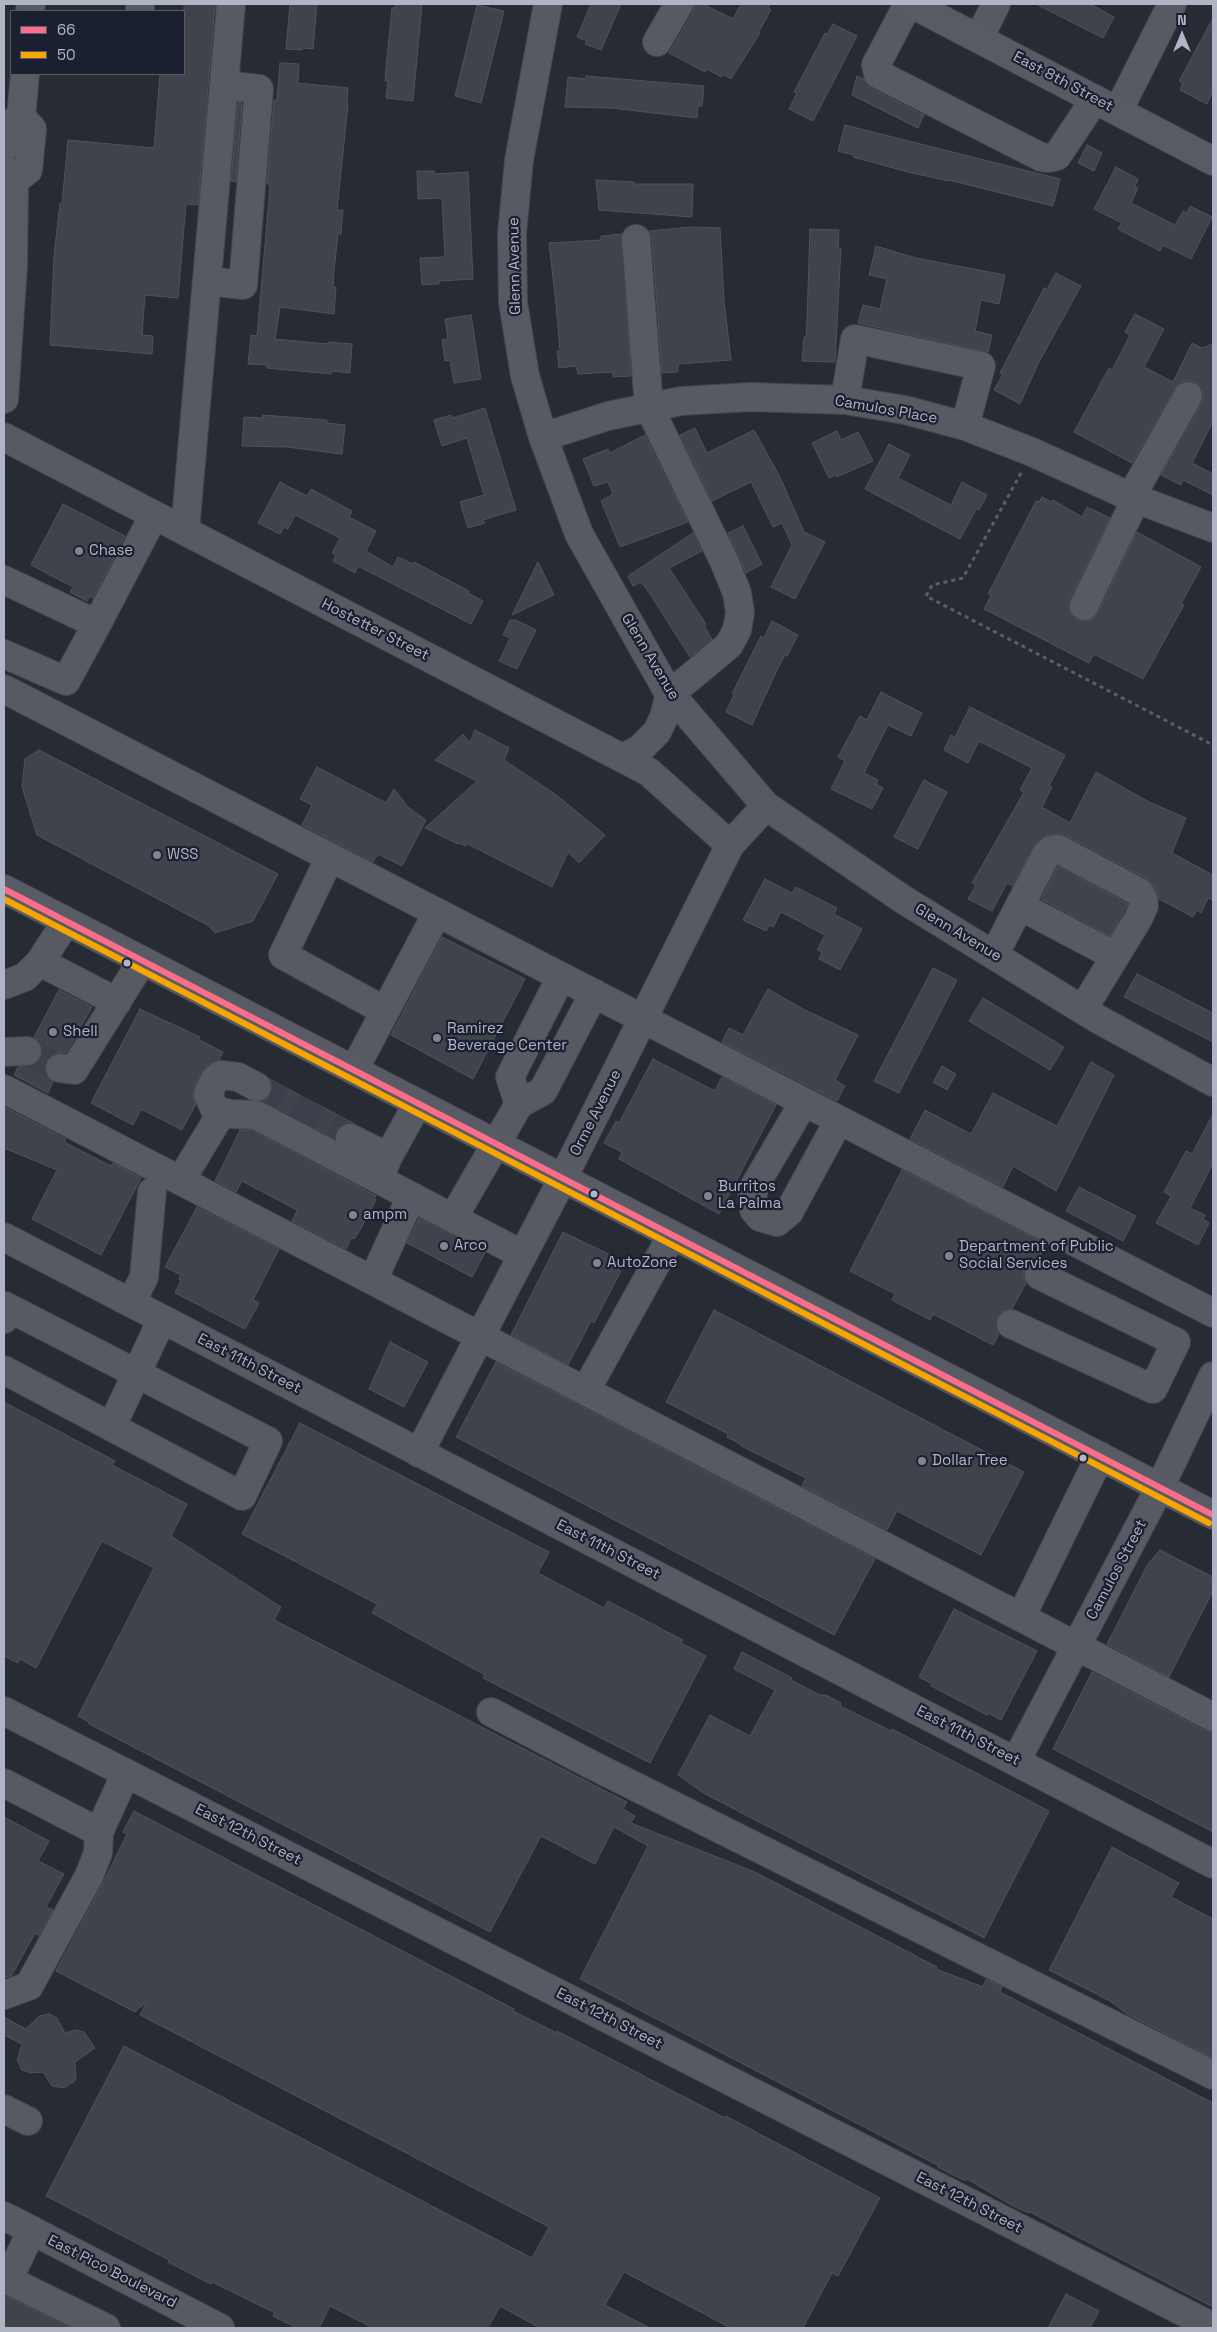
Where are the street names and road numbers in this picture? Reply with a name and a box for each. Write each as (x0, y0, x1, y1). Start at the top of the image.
street label: East 8th Street (1010, 48, 1116, 116)
street label: Glenn Avenue (505, 217, 525, 315)
street label: Camulos Place (833, 392, 939, 428)
street label: Hostetter Street (318, 595, 432, 665)
street label: Glenn Avenue (617, 611, 683, 703)
street label: Glenn Avenue (912, 900, 1004, 966)
street label: Orme Avenue (567, 1067, 625, 1159)
street label: East 11th Street (194, 1330, 304, 1398)
street label: East 11th Street (553, 1516, 663, 1584)
street label: Camulos Street (1083, 1517, 1151, 1623)
street label: East 11th Street (913, 1702, 1023, 1770)
street label: East 12th Street (192, 1801, 304, 1869)
street label: East 12th Street (553, 1985, 665, 2053)
street label: East 12th Street (913, 2169, 1025, 2237)
street label: East Pico Boulevard (44, 2232, 180, 2312)

